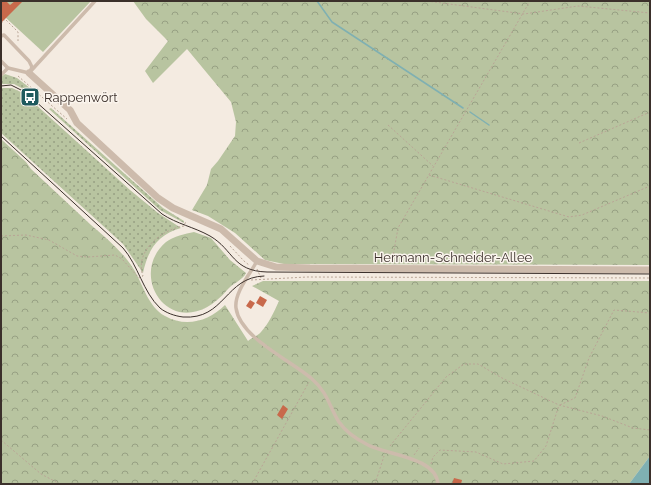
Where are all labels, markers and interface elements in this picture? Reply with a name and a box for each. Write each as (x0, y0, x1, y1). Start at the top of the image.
bus stop icon: Rappenwört (19, 86, 41, 108)
place label: Rappenwört (44, 90, 118, 105)
street label: Hermann-Schneider-Allee (374, 250, 533, 265)

